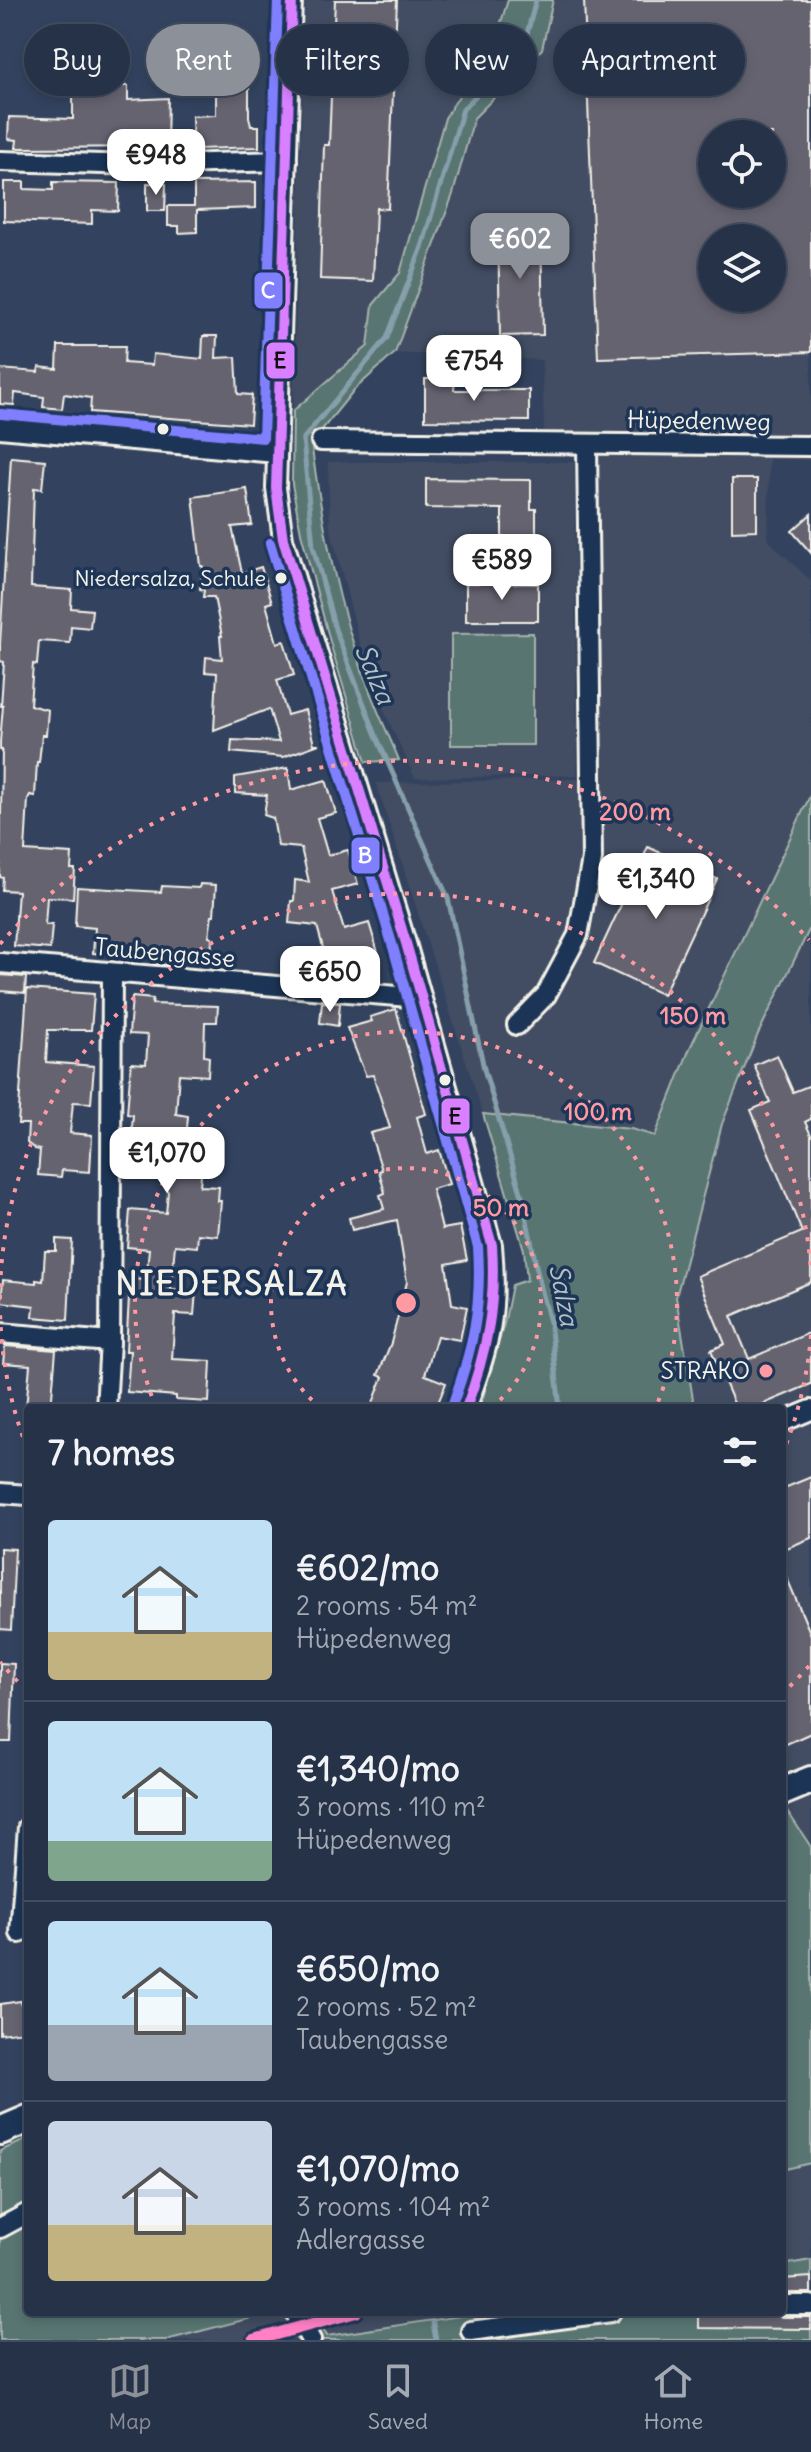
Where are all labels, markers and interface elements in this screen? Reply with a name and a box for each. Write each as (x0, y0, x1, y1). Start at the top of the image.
chip: Buy (24, 24, 130, 96)
chip: Rent (146, 24, 260, 96)
chip: Filters (276, 24, 409, 96)
chip: New (425, 24, 537, 96)
chip: Apartment (553, 24, 745, 96)
map controls (698, 120, 786, 312)
button: locate (698, 120, 786, 208)
pin: €948 (109, 129, 203, 197)
text: €948 (125, 138, 187, 171)
pin: €602 (473, 213, 567, 281)
text: €602 (488, 222, 552, 255)
button: layers (698, 224, 786, 312)
line badge: C (253, 271, 284, 310)
text: C (261, 276, 276, 304)
pin: €754 (427, 335, 521, 403)
line badge: E (265, 341, 296, 380)
text: €754 (444, 344, 504, 377)
text: E (274, 346, 287, 374)
street label: Hüpedenweg (627, 404, 771, 436)
unlabelled marker (155, 421, 171, 437)
pin: €589 (455, 534, 549, 602)
text: €589 (471, 543, 533, 576)
place label: Niedersalza, Schule (75, 564, 266, 592)
marker: Niedersalza, Schule (273, 570, 289, 586)
water label: Salza (348, 639, 403, 710)
text: 200 m (599, 796, 671, 826)
line badge: B (350, 836, 381, 875)
text: B (358, 841, 372, 869)
pin: €1,340 (591, 853, 721, 921)
text: €1,340 (616, 862, 696, 895)
street label: Taubengasse (94, 931, 236, 973)
pin: €650 (283, 946, 377, 1014)
text: €650 (298, 955, 362, 988)
text: 150 m (660, 1000, 726, 1030)
unlabelled marker (437, 1072, 453, 1088)
text: 100 m (564, 1096, 632, 1126)
line badge: E (440, 1097, 471, 1135)
text: E (449, 1102, 462, 1130)
pin: €1,070 (102, 1127, 232, 1195)
text: €1,070 (128, 1136, 206, 1169)
text: 50 m (473, 1192, 529, 1222)
water label: Salza (542, 1261, 587, 1330)
district label: NIEDERSALZA (115, 1263, 349, 1304)
centre of rings (392, 1289, 420, 1317)
place label: STRAKO (661, 1355, 750, 1385)
marker: STRAKO (757, 1362, 775, 1380)
icon: filters (718, 1430, 762, 1474)
text: 7 homes (48, 1431, 175, 1474)
text: €602/mo (296, 1546, 439, 1589)
icon: home (112, 1552, 208, 1648)
text: 2 rooms · 54 m² (296, 1589, 478, 1622)
text: Hüpedenweg (296, 1622, 452, 1655)
text: €1,340/mo (296, 1747, 460, 1790)
icon: home (112, 1753, 208, 1849)
text: 3 rooms · 110 m² (296, 1790, 486, 1823)
text: Hüpedenweg (296, 1823, 452, 1856)
text: €650/mo (296, 1947, 440, 1990)
icon: home (112, 1953, 208, 2049)
text: 2 rooms · 52 m² (296, 1990, 477, 2023)
text: Taubengasse (296, 2023, 448, 2056)
text: €1,070/mo (296, 2147, 460, 2190)
icon: home (112, 2153, 208, 2249)
text: 3 rooms · 104 m² (296, 2190, 491, 2223)
text: Adlergasse (296, 2223, 425, 2256)
tab: Map (108, 2359, 152, 2435)
tab: Saved (368, 2359, 428, 2435)
tab: Home (644, 2359, 703, 2435)

